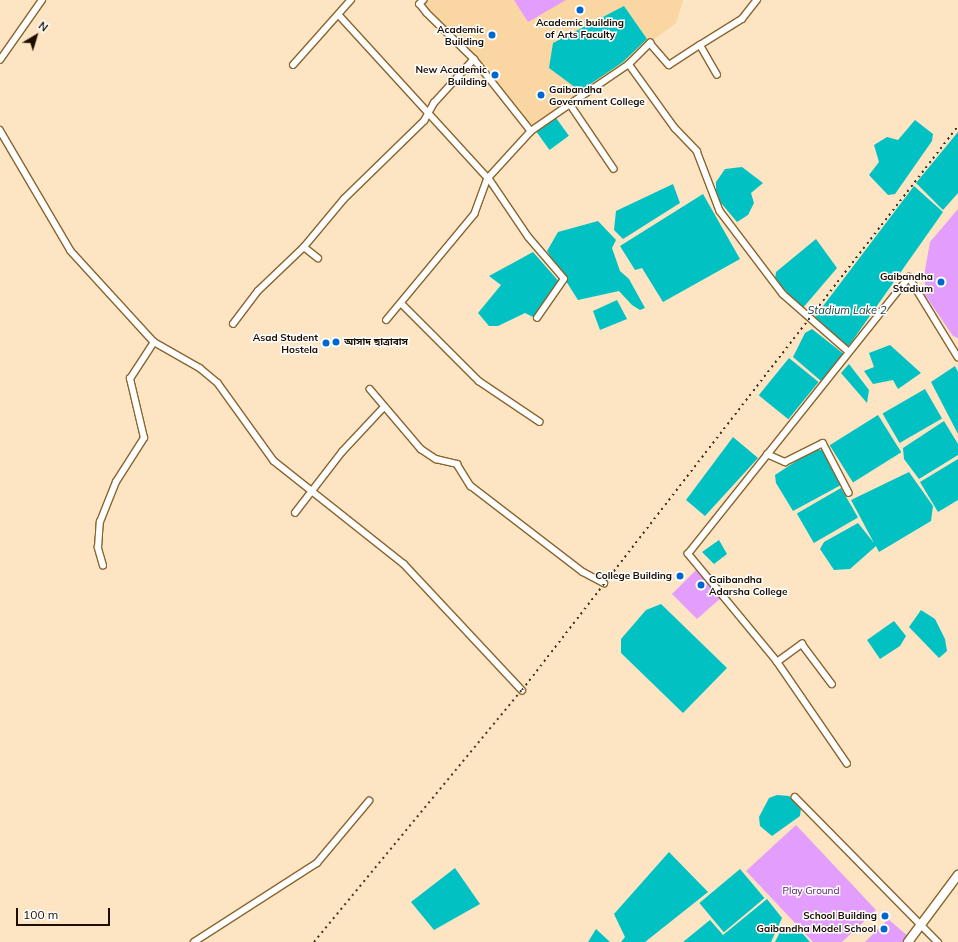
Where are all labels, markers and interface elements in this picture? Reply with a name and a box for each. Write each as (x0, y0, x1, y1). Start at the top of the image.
marker: Academic building of Arts Faculty (575, 5, 585, 15)
north arrow (16, 16, 56, 56)
place label: Academic building of Arts Faculty (536, 16, 624, 40)
text: N (36, 18, 51, 35)
place label: Academic Building (437, 23, 484, 46)
marker: Academic Building (487, 30, 497, 40)
place label: New Academic Building (416, 63, 487, 86)
marker: New Academic Building (490, 70, 500, 80)
place label: Gaibandha Government College (549, 83, 645, 106)
marker: Gaibandha Government College (536, 90, 546, 100)
place label: Gaibandha Stadium (880, 270, 933, 294)
marker: Gaibandha Stadium (936, 277, 946, 287)
water label: Stadium Lake 2 (808, 303, 886, 317)
place label: Asad Student Hostela (253, 331, 318, 354)
place label: আসাদ ছাত্রাবাস (344, 336, 408, 348)
marker: আসাদ ছাত্রাবাস (331, 337, 341, 347)
marker: Asad Student Hostela (321, 338, 331, 348)
place label: College Building (595, 570, 672, 582)
marker: College Building (675, 571, 685, 581)
place label: Gaibandha Adarsha College (709, 573, 788, 596)
marker: Gaibandha Adarsha College (696, 580, 706, 590)
park label: Play Ground (783, 885, 839, 897)
scale bar (18, 900, 112, 926)
text: 100 m (23, 907, 58, 922)
place label: School Building (803, 910, 877, 922)
marker: School Building (880, 911, 890, 921)
place label: Gaibandha Model School (757, 923, 876, 935)
marker: Gaibandha Model School (879, 924, 889, 934)

